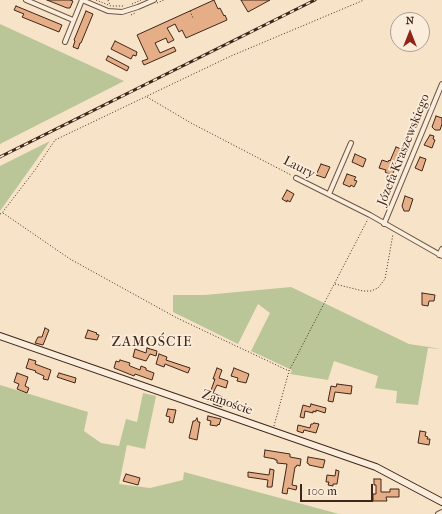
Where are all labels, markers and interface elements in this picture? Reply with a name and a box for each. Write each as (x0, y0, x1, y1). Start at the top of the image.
north arrow (390, 12, 430, 52)
text: N (406, 14, 414, 27)
street label: Józefa Kraszewskiego (374, 92, 434, 208)
street label: Laury (280, 153, 318, 183)
district label: ZAMOŚCIE (112, 335, 192, 351)
street label: Zamoście (199, 387, 255, 419)
scale bar (302, 476, 375, 502)
text: 100 m (307, 484, 337, 498)

